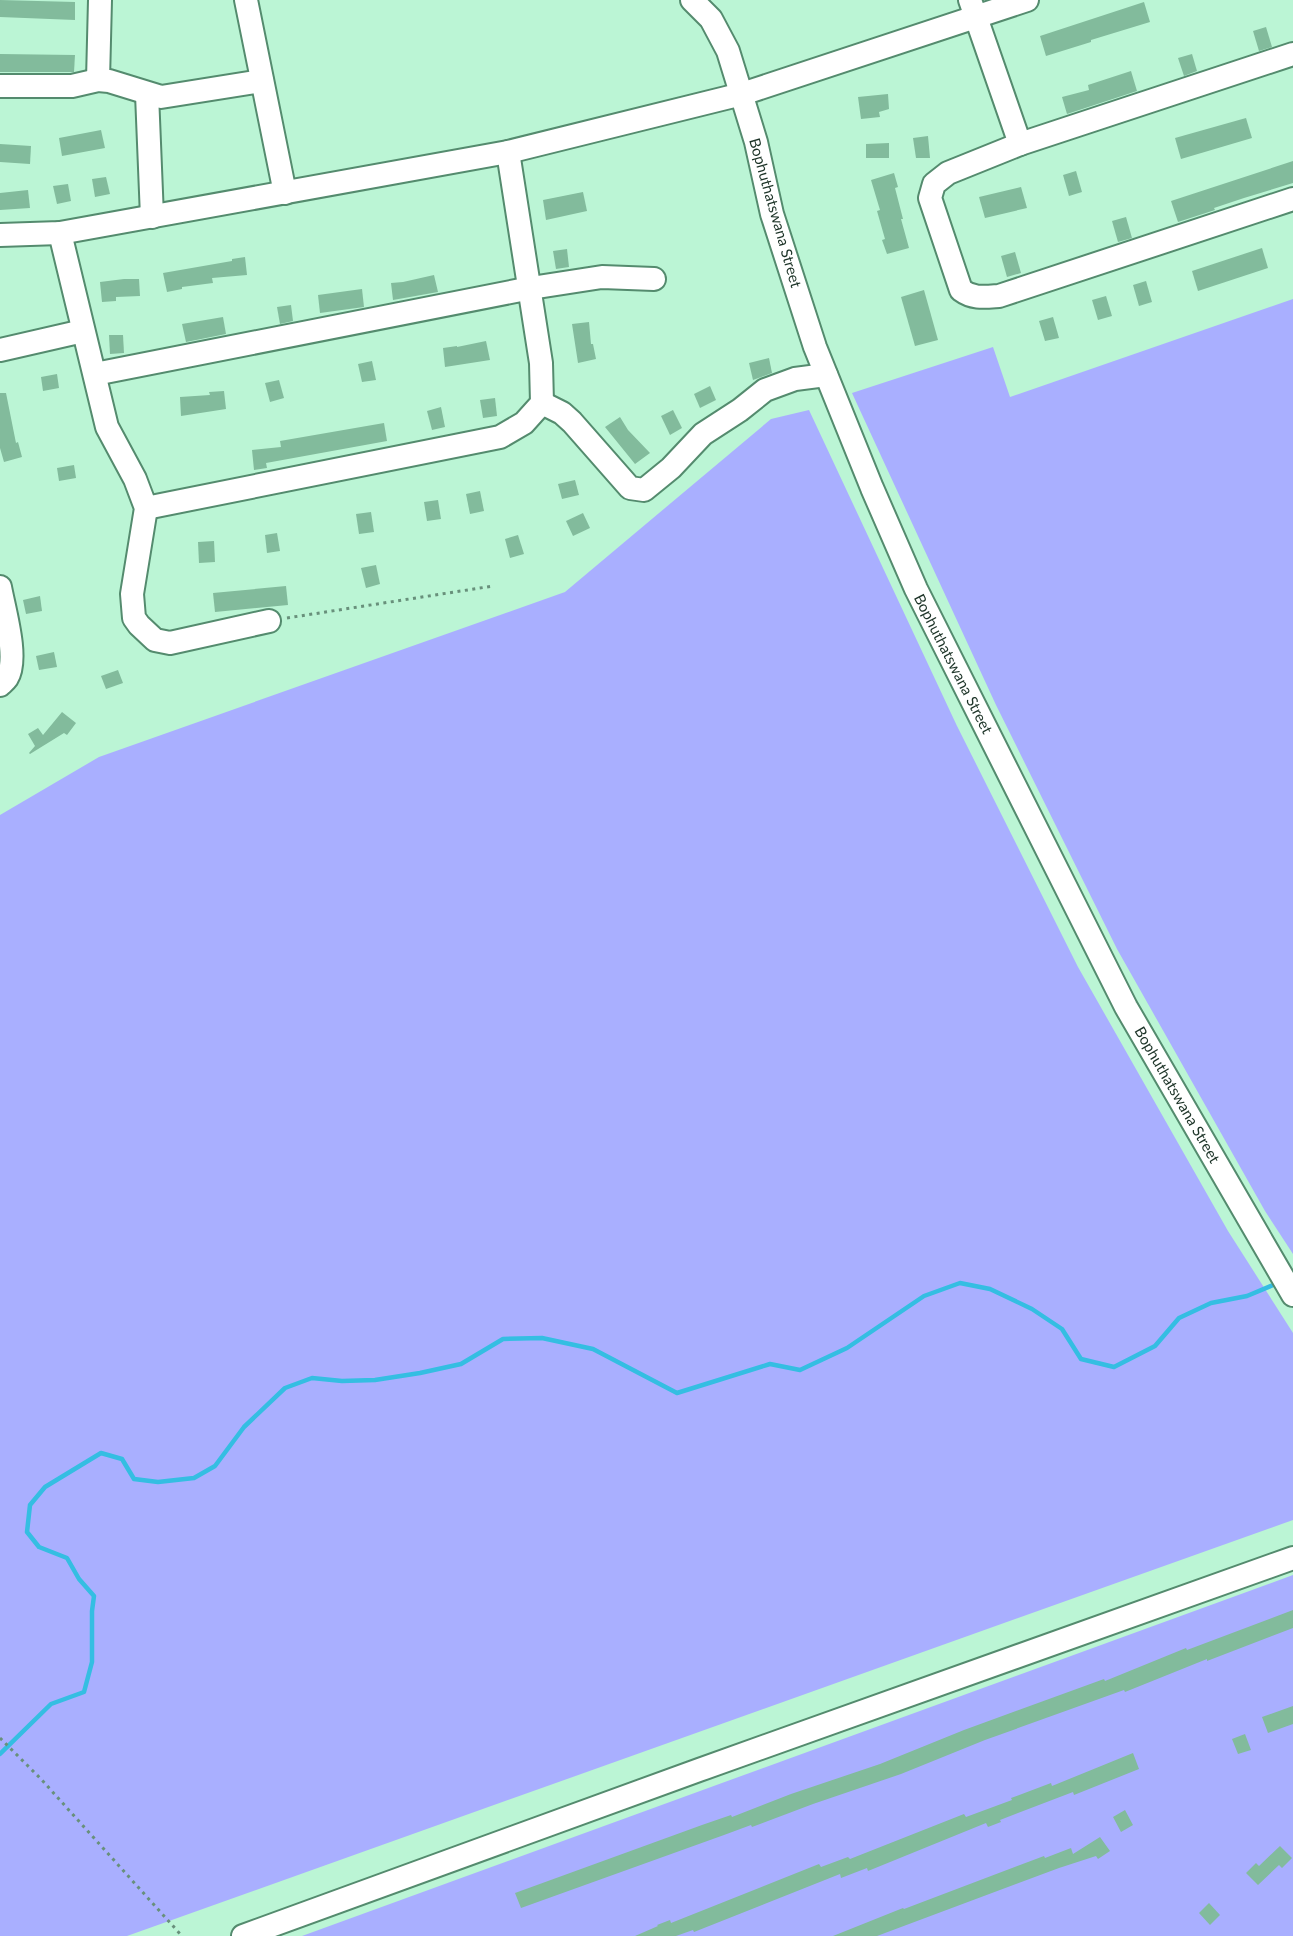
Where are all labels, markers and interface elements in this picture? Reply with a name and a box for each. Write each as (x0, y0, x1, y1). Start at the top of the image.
street label: Bophuthatswana Street (746, 136, 806, 290)
street label: Bophuthatswana Street (911, 591, 997, 737)
street label: Bophuthatswana Street (1131, 1023, 1225, 1166)

